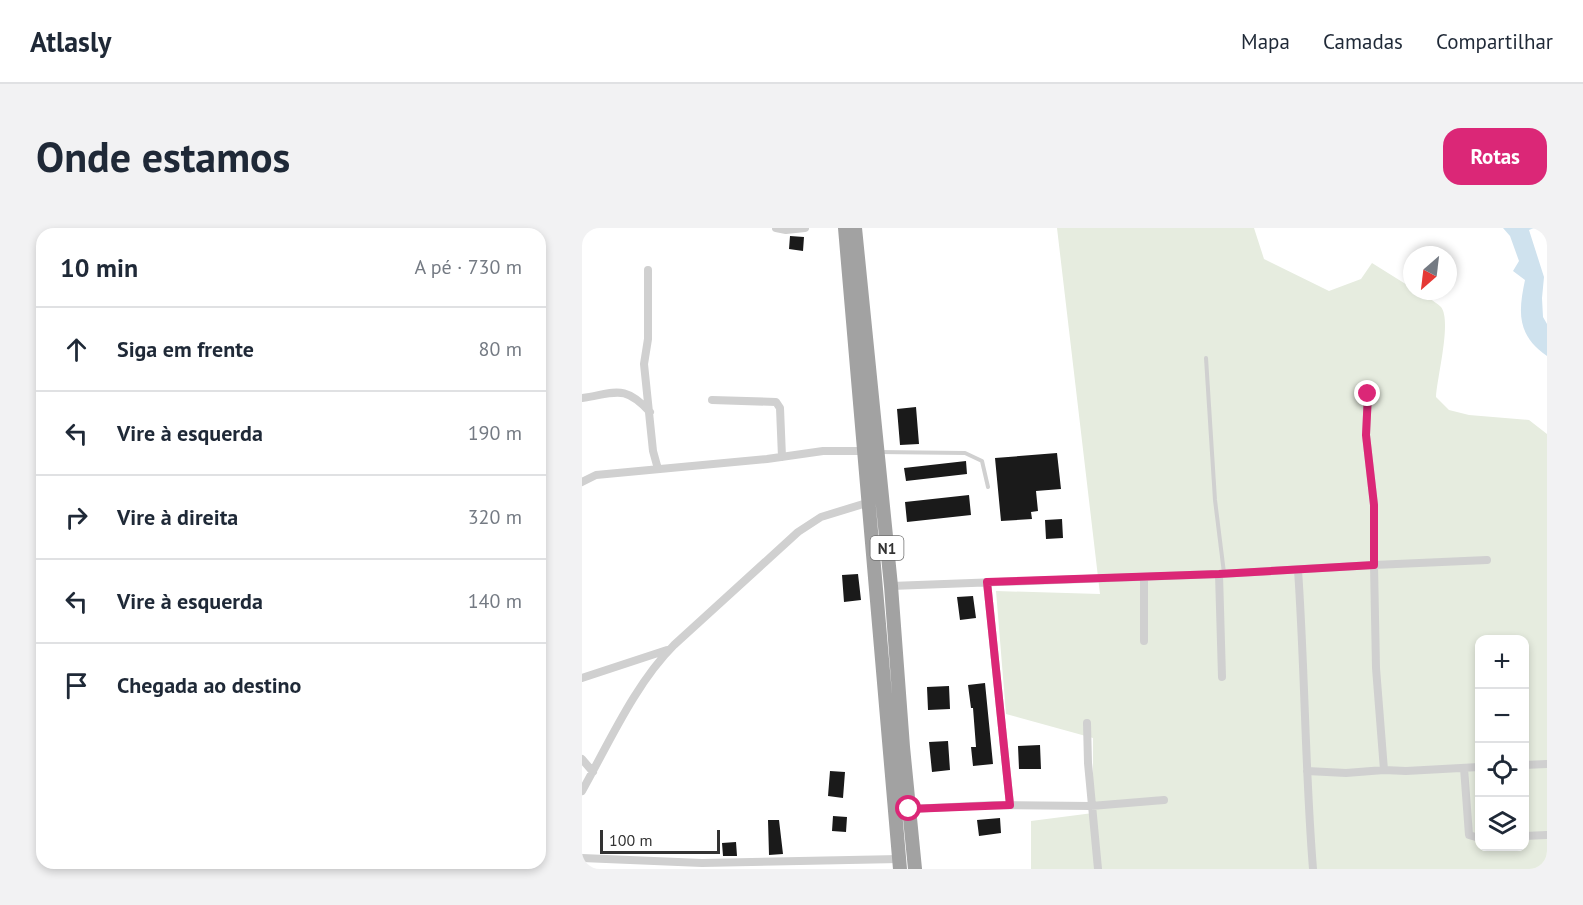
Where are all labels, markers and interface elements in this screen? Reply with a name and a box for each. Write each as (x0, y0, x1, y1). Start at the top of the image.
text: Atlasly (30, 23, 112, 60)
text: Mapa (1241, 28, 1290, 55)
text: Camadas (1323, 28, 1403, 55)
text: Compartilhar (1436, 28, 1553, 55)
button: Rotas (1443, 128, 1547, 185)
text: Onde estamos (36, 129, 290, 184)
north arrow (1403, 246, 1457, 300)
text: 10 min (60, 251, 138, 284)
text: A pé · 730 m (415, 254, 522, 280)
icon: ahead (60, 333, 93, 366)
text: Siga em frente (117, 335, 254, 363)
text: 80 m (479, 336, 522, 362)
route end (1354, 380, 1380, 406)
icon: left (60, 417, 93, 450)
text: Vire à esquerda (117, 419, 263, 447)
text: 190 m (468, 420, 522, 446)
icon: right (60, 501, 93, 534)
text: Vire à direita (117, 503, 238, 531)
text: 320 m (468, 504, 522, 530)
road number: N1 (870, 536, 904, 560)
icon: left (60, 585, 93, 618)
text: Vire à esquerda (117, 587, 263, 615)
text: 140 m (468, 588, 522, 614)
map controls (1475, 635, 1529, 851)
button: + (1475, 635, 1529, 689)
icon: arrive (60, 669, 93, 702)
text: Chegada ao destino (117, 671, 301, 699)
button: − (1475, 689, 1529, 743)
button: locate (1475, 743, 1529, 797)
route start (895, 795, 921, 821)
button: layers (1475, 797, 1529, 851)
scale bar (600, 827, 720, 854)
text: 100 m (609, 830, 652, 850)

